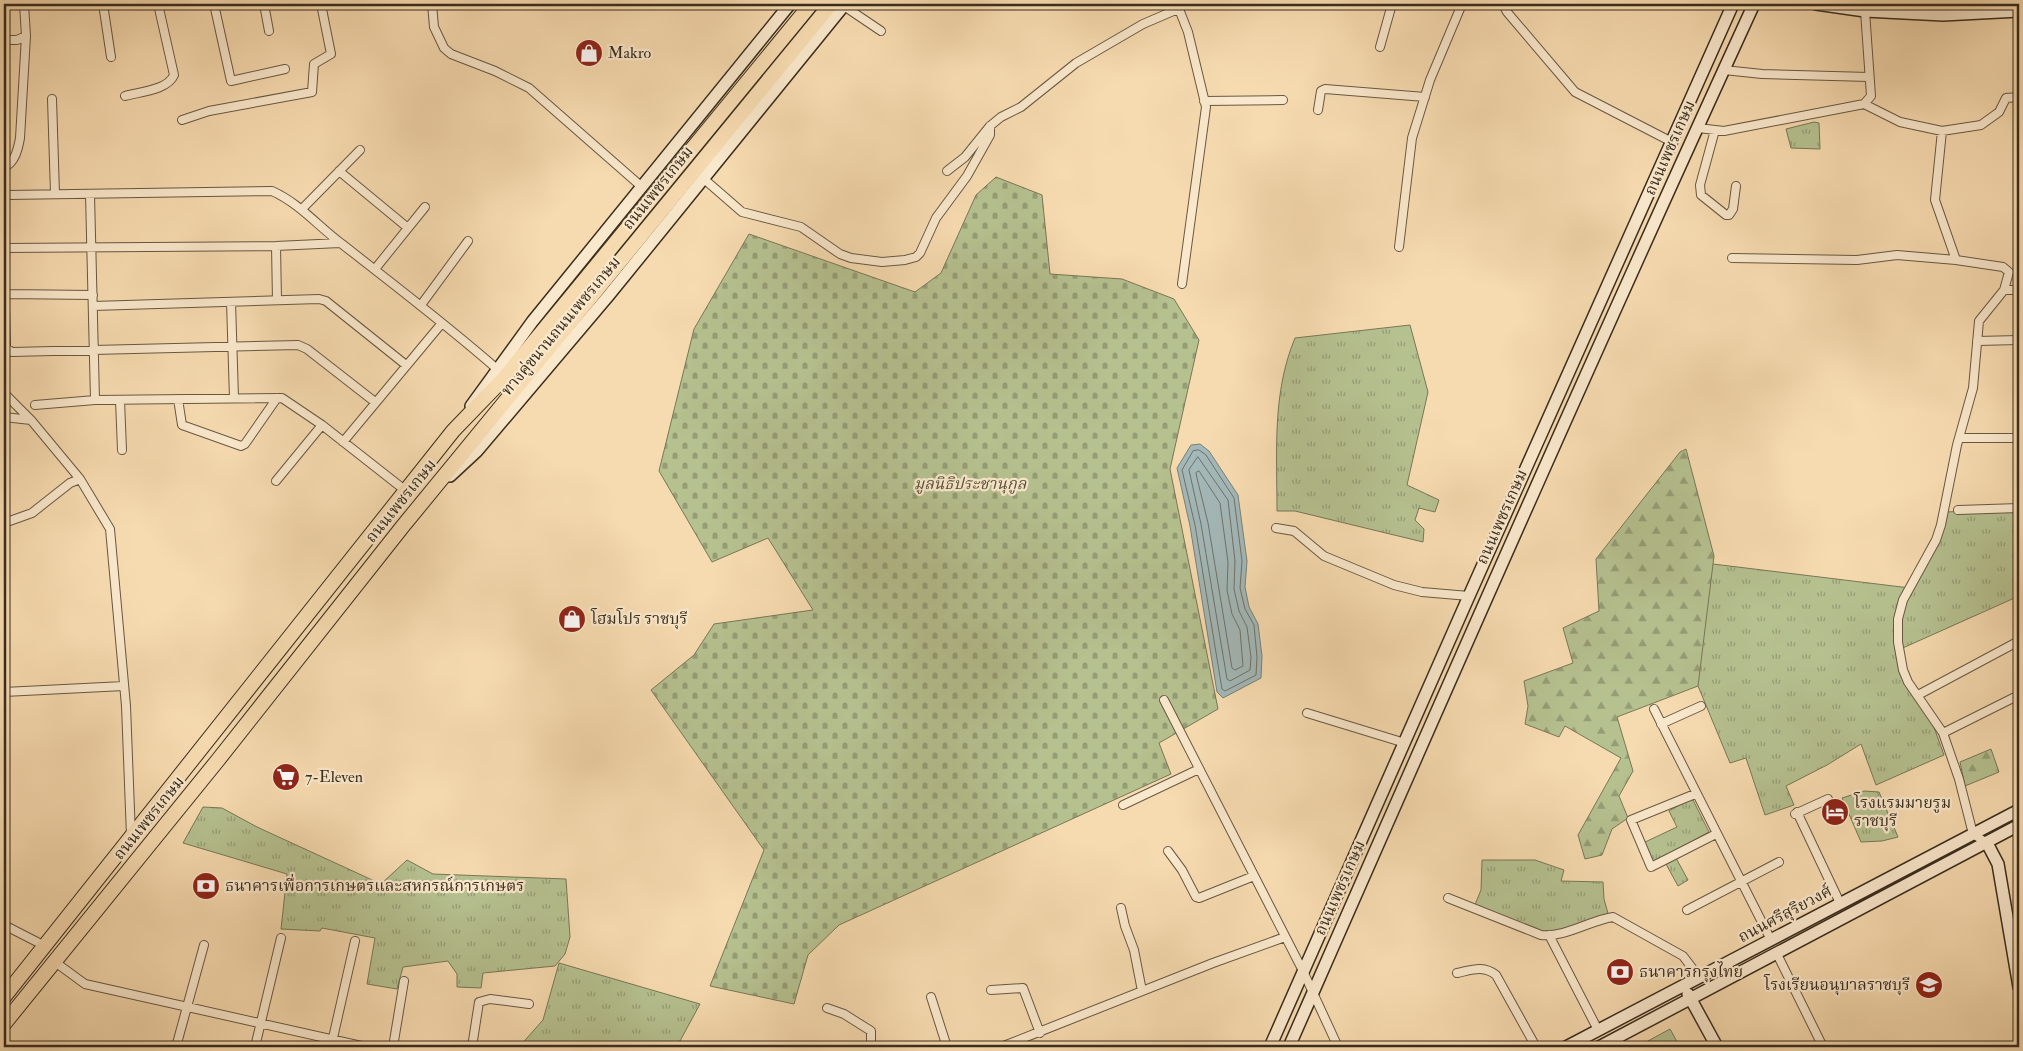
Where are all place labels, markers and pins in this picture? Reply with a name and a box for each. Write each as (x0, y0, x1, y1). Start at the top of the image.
shop icon: Makro (574, 38, 604, 68)
place label: Makro (608, 43, 652, 63)
shop icon: โฮมโปร ราชบุรี (557, 604, 587, 634)
place label: โฮมโปร ราชบุรี (590, 608, 687, 630)
supermarket icon: 7-Eleven (271, 762, 301, 792)
place label: 7-Eleven (305, 767, 363, 787)
place label: โรงแรมมายรูม ราชบุรี (1853, 792, 1951, 832)
hotel icon: โรงแรมมายรูม ราชบุรี (1820, 797, 1850, 827)
bank icon: ธนาคารเพื่อการเกษตรและสหกรณ์การเกษตร (191, 871, 221, 901)
place label: ธนาคารเพื่อการเกษตรและสหกรณ์การเกษตร (225, 874, 524, 896)
bank icon: ธนาคารกรุงไทย (1605, 957, 1635, 987)
place label: ธนาคารกรุงไทย (1639, 961, 1743, 983)
school or university icon: โรงเรียนอนุบาลราชบุรี (1914, 970, 1944, 1000)
place label: โรงเรียนอนุบาลราชบุรี (1763, 974, 1910, 996)

